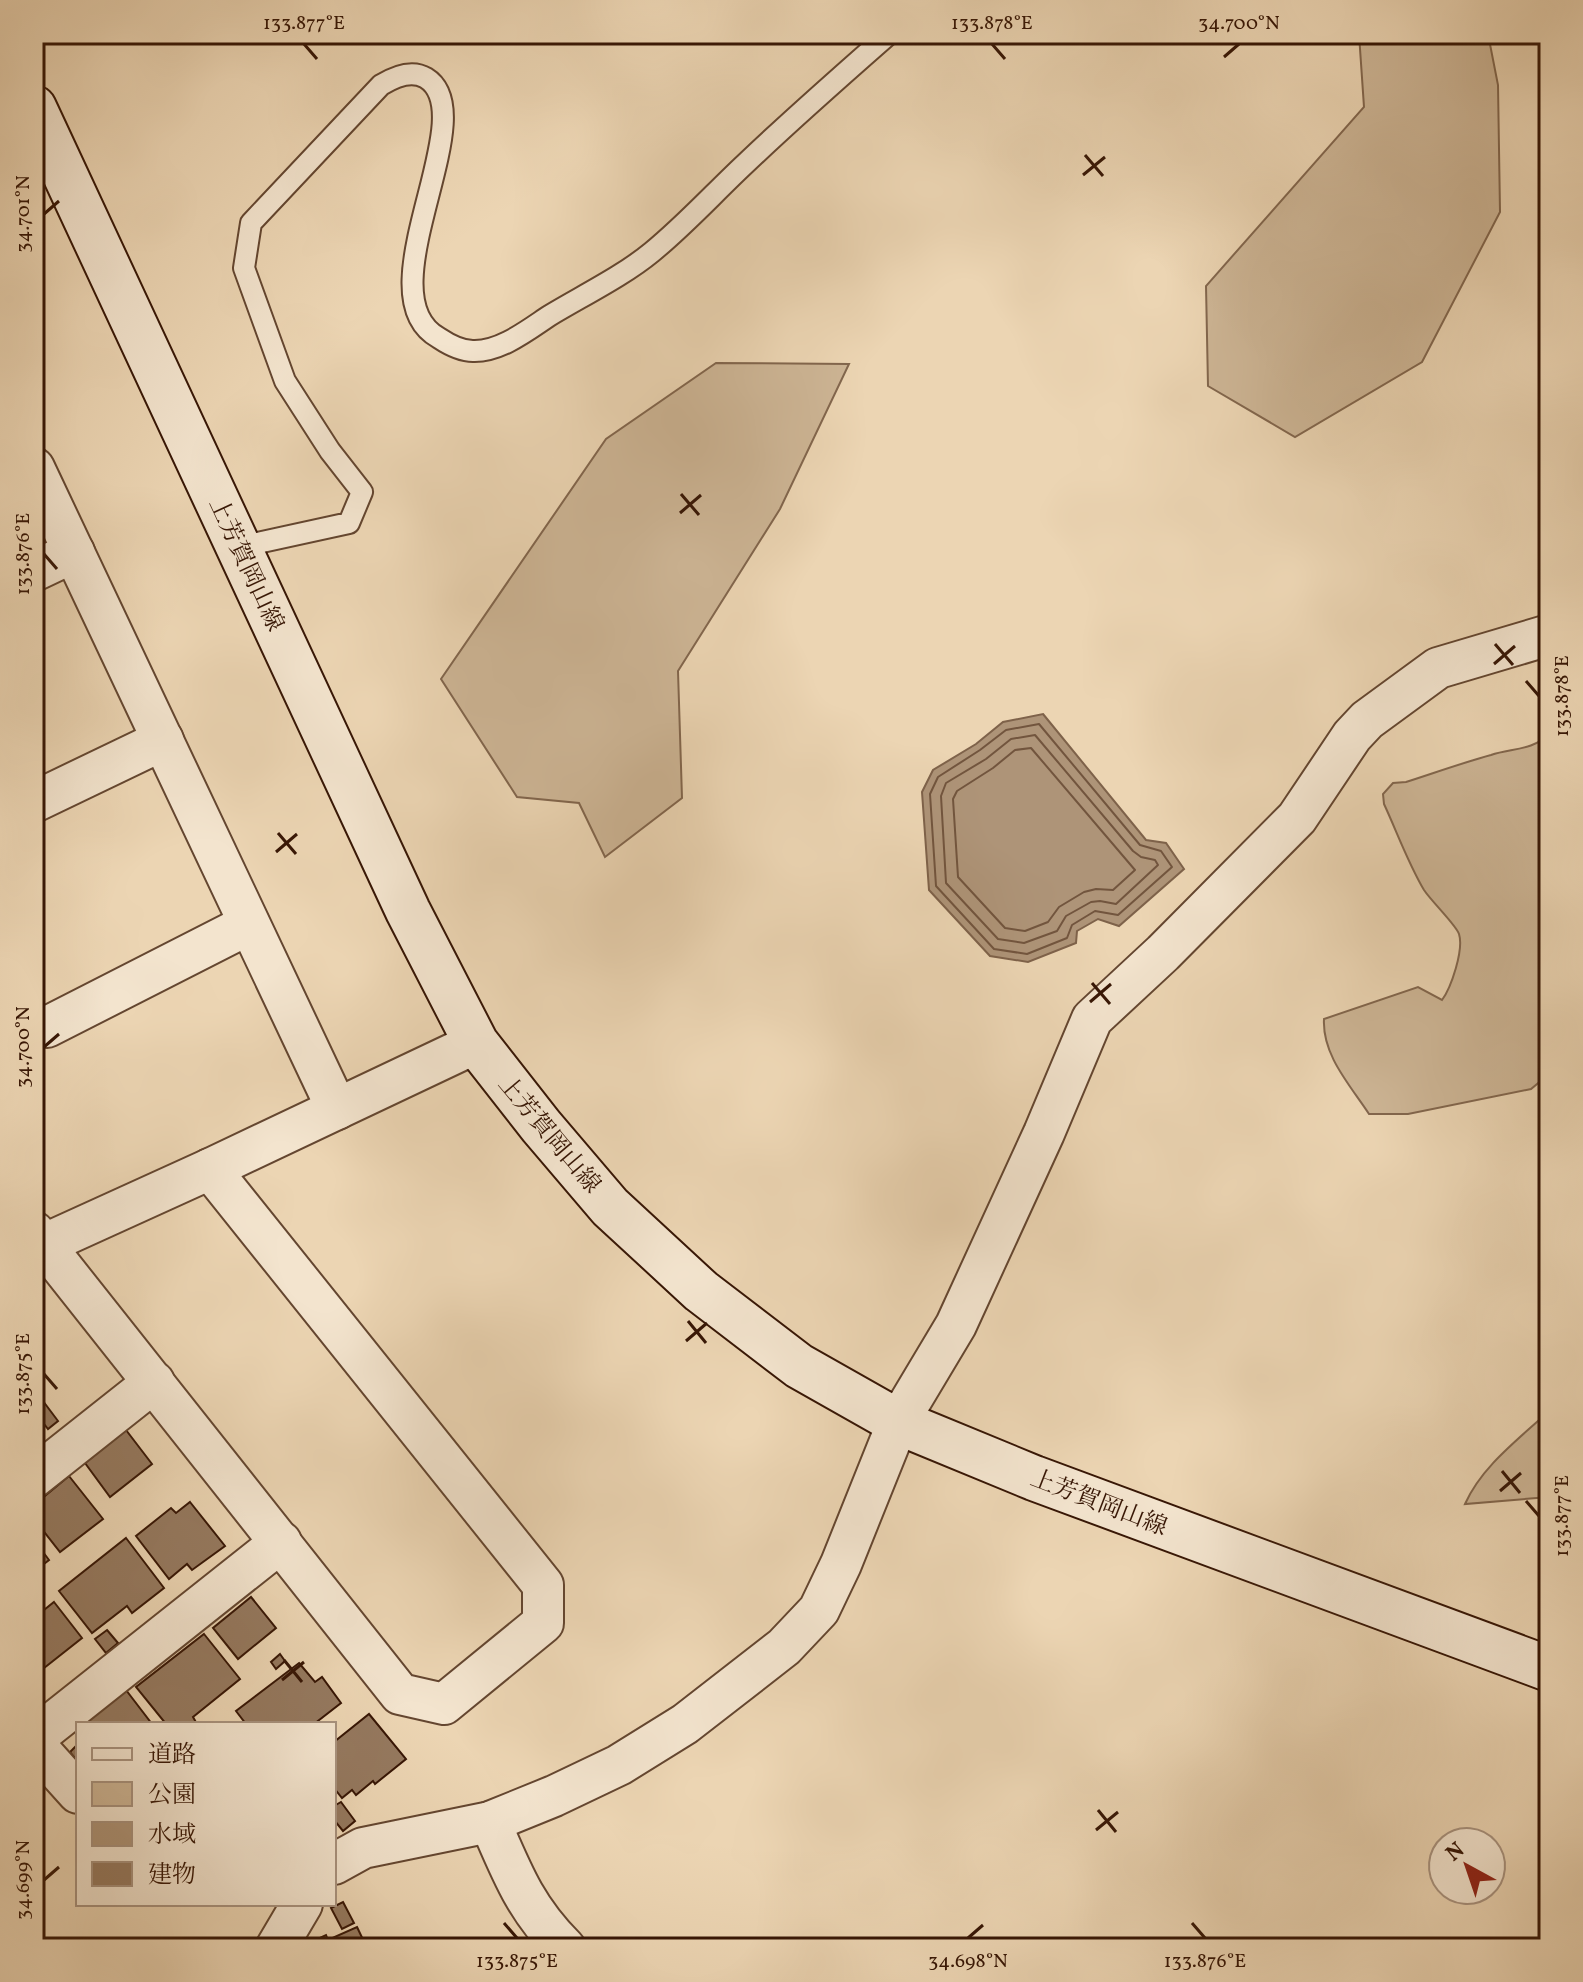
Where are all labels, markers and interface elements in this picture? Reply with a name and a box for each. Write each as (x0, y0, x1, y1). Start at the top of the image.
text: 133.877°E (263, 10, 345, 38)
text: 133.878°E (951, 10, 1033, 38)
text: 34.700°N (1198, 10, 1280, 38)
text: 34.701°N (10, 175, 38, 253)
street label: 上芳賀岡山線 (199, 492, 291, 637)
text: 133.876°E (10, 513, 38, 595)
text: 133.878°E (1549, 655, 1577, 737)
text: 34.700°N (10, 1006, 38, 1088)
street label: 上芳賀岡山線 (489, 1069, 608, 1201)
text: 133.875°E (10, 1333, 38, 1415)
street label: 上芳賀岡山線 (1025, 1462, 1172, 1546)
text: 133.877°E (1549, 1475, 1577, 1557)
legend (76, 1722, 336, 1906)
text: 道路 (148, 1739, 196, 1773)
text: 公園 (148, 1779, 196, 1813)
text: 水域 (148, 1819, 196, 1853)
north arrow (1427, 1826, 1507, 1906)
text: N (1440, 1836, 1472, 1870)
text: 34.699°N (10, 1840, 38, 1920)
text: 建物 (148, 1859, 196, 1893)
text: 133.875°E (476, 1948, 558, 1976)
text: 34.698°N (928, 1948, 1008, 1976)
text: 133.876°E (1164, 1948, 1246, 1976)

